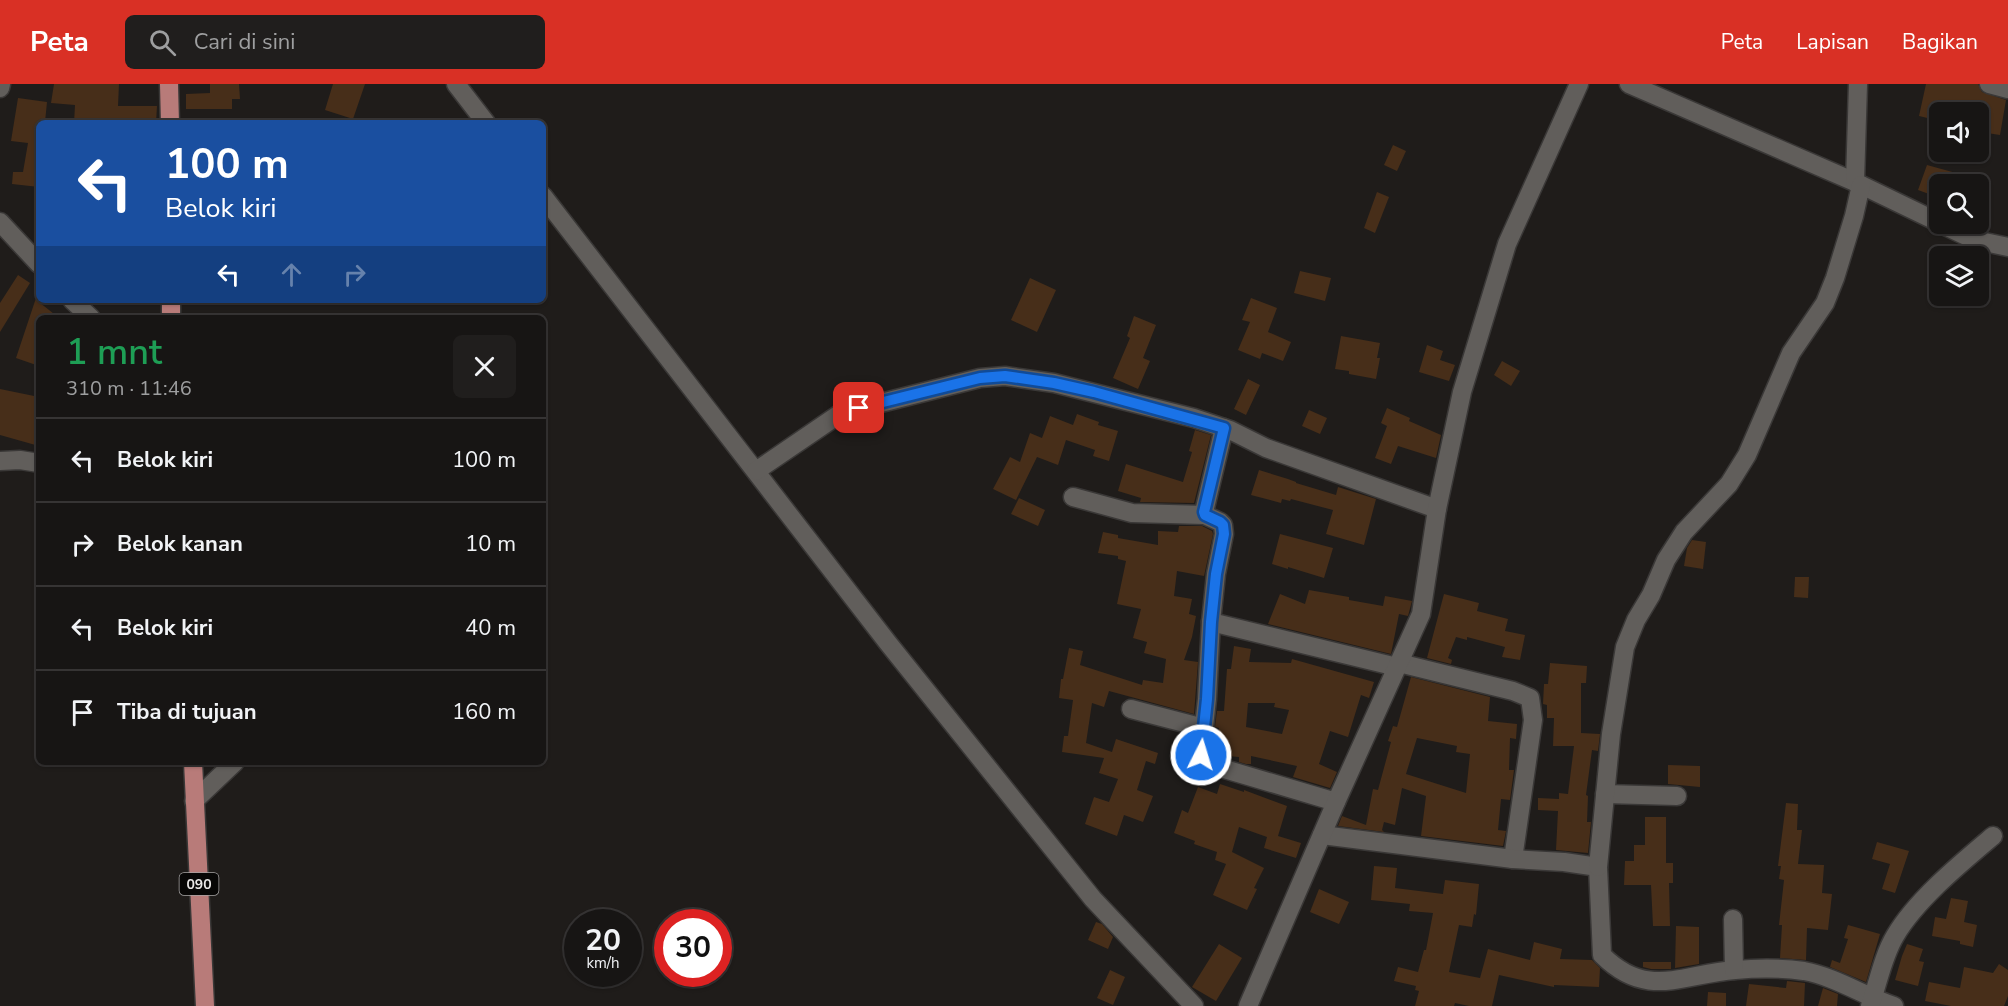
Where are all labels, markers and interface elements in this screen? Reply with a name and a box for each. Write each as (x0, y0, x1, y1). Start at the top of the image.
search box (125, 15, 545, 69)
text: Peta (30, 23, 89, 61)
icon: search (146, 26, 179, 59)
text: Cari di sini (194, 27, 295, 57)
text: Peta (1721, 28, 1763, 56)
text: Lapisan (1796, 28, 1869, 56)
text: Bagikan (1902, 28, 1978, 56)
map controls (1929, 102, 1989, 306)
button: sound (1929, 102, 1989, 162)
text: 100 m (165, 136, 289, 193)
icon: left (66, 144, 144, 222)
button: search (1929, 174, 1989, 234)
text: Belok kiri (165, 190, 277, 227)
button: layers (1929, 246, 1989, 306)
icon: left (212, 258, 245, 291)
icon: ahead (275, 258, 308, 291)
icon: right (338, 258, 371, 291)
text: 1 mnt (66, 328, 162, 377)
button: close (453, 335, 516, 398)
text: 310 m · 11:46 (66, 375, 192, 402)
pin (833, 382, 884, 433)
icon: arrive (842, 391, 875, 424)
icon: left (66, 444, 99, 477)
text: Belok kiri (117, 445, 213, 475)
text: 100 m (452, 445, 516, 475)
icon: right (66, 528, 99, 561)
text: Belok kanan (117, 529, 243, 559)
text: 10 m (465, 529, 516, 559)
icon: left (66, 612, 99, 645)
text: Belok kiri (117, 613, 213, 643)
text: 40 m (465, 613, 516, 643)
icon: arrive (66, 696, 99, 729)
text: Tiba di tujuan (117, 697, 257, 727)
text: 160 m (452, 697, 516, 727)
position arrow (1169, 723, 1233, 787)
road number: 090 (180, 873, 218, 895)
speed limit sign: 30 (654, 909, 732, 987)
text: 20 (585, 920, 621, 961)
text: km/h (586, 953, 620, 973)

